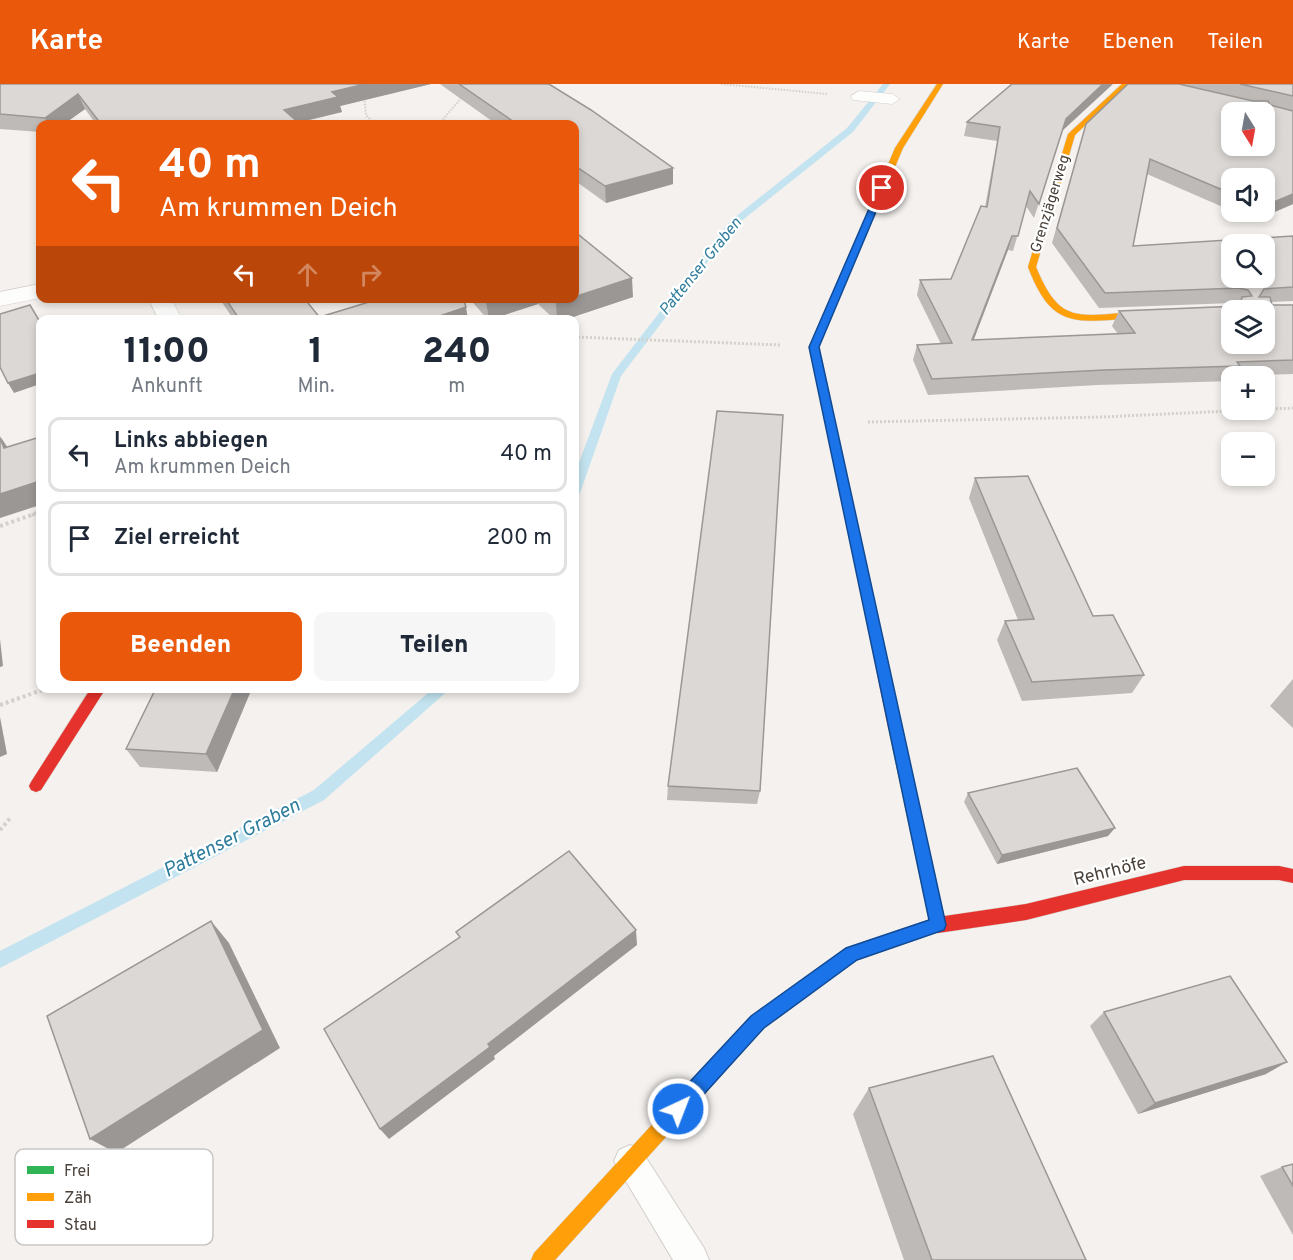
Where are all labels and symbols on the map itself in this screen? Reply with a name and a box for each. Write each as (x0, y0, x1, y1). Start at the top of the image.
north arrow (1221, 102, 1275, 156)
street label: Grenzjägerweg (1027, 153, 1075, 255)
pin (856, 162, 907, 213)
water label: Pattenser Graben (655, 214, 747, 320)
water label: Pattenser Graben (159, 793, 305, 885)
street label: Rehrhöfe (1071, 852, 1149, 892)
position arrow (646, 1077, 710, 1141)
legend (15, 1149, 213, 1245)
text: Frei (64, 1162, 90, 1182)
text: Zäh (64, 1189, 92, 1209)
text: Stau (64, 1216, 97, 1236)

